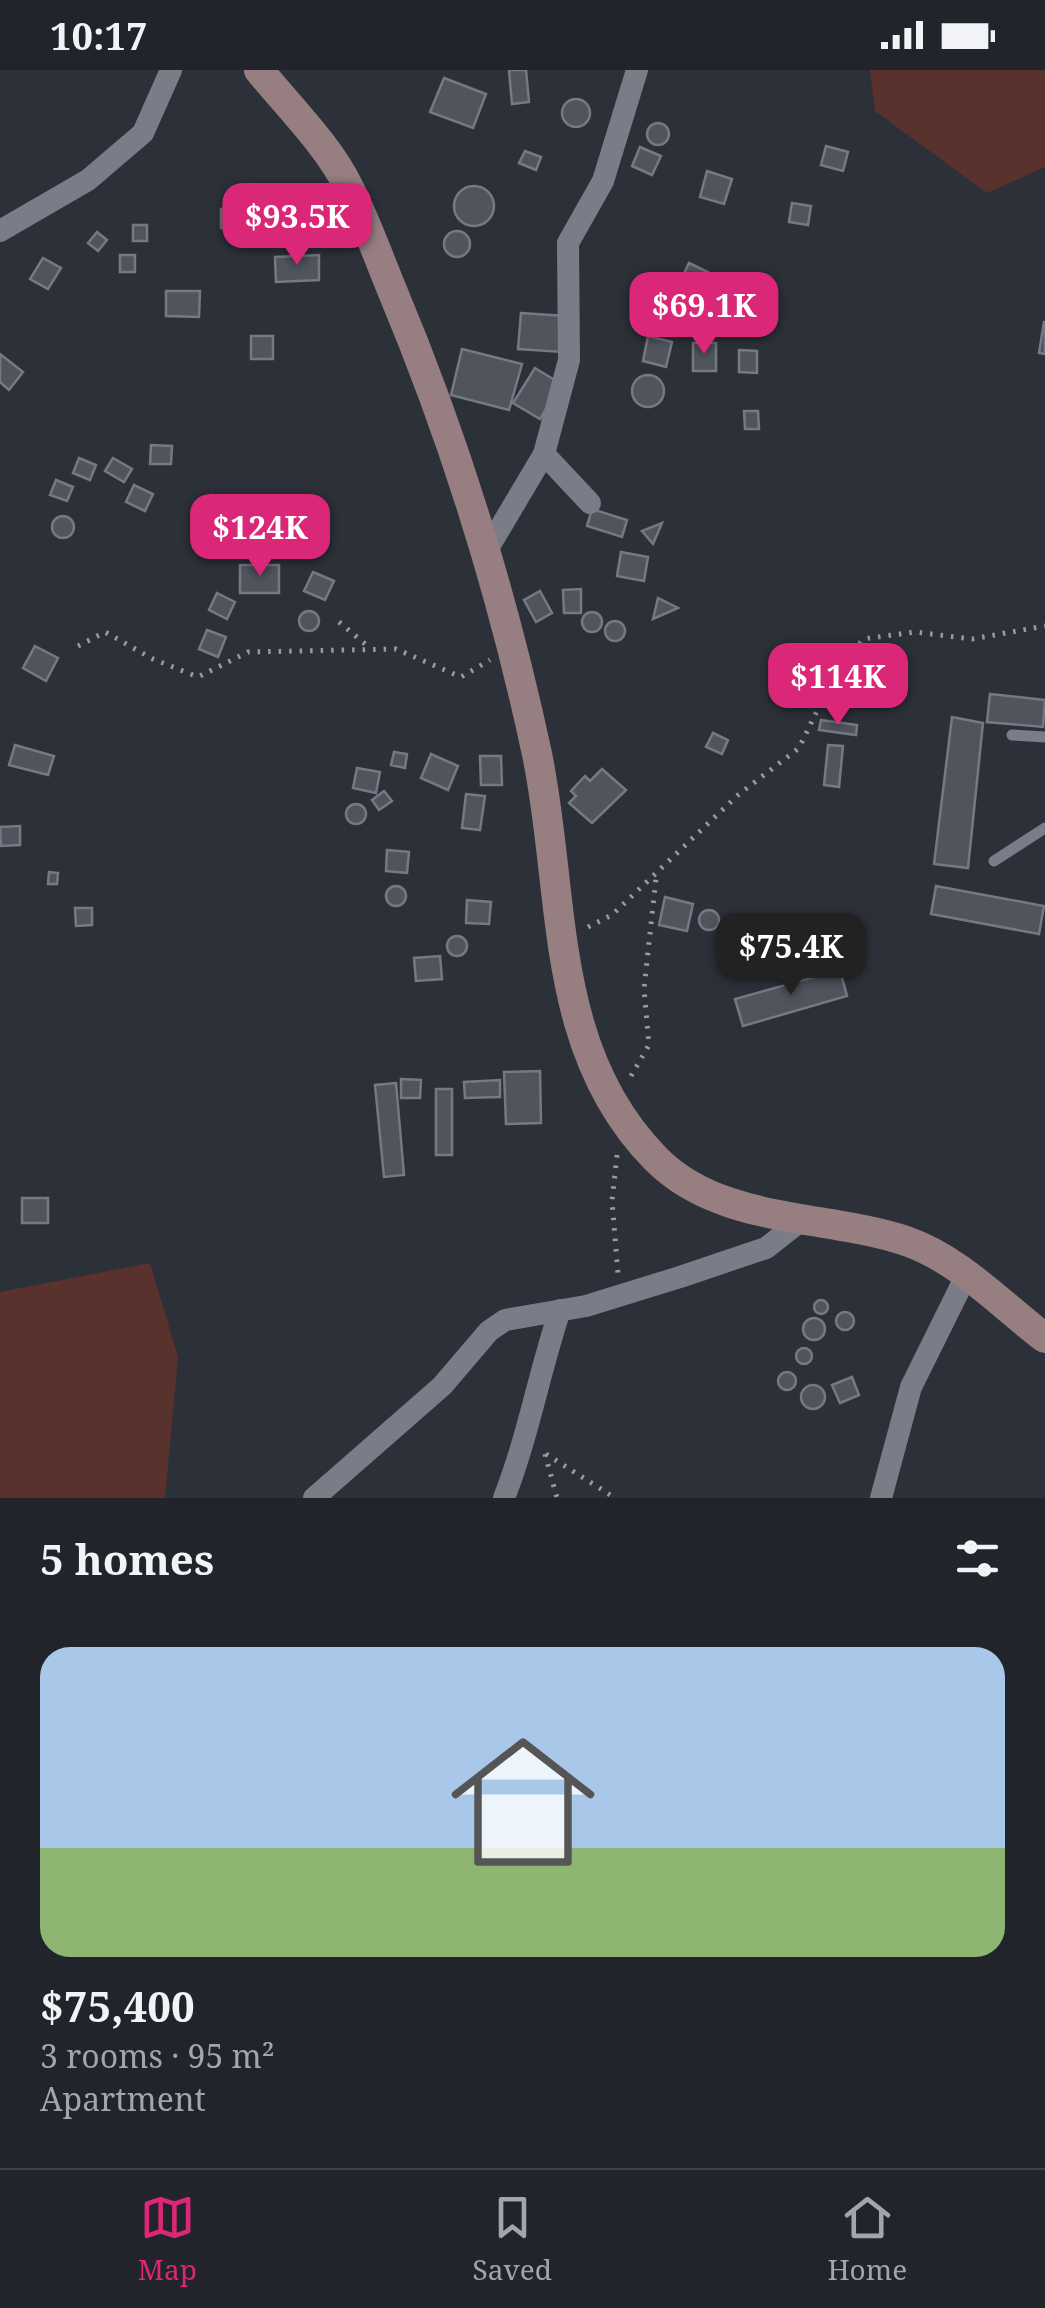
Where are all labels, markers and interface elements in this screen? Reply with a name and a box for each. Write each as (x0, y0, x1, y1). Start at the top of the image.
text: 10:17 (50, 9, 147, 61)
pin: $93.5K (216, 183, 378, 268)
text: $93.5K (244, 194, 350, 237)
pin: $69.1K (623, 272, 785, 357)
text: $69.1K (651, 283, 757, 326)
pin: $124K (190, 494, 330, 579)
text: $124K (212, 505, 308, 548)
pin: $114K (768, 643, 908, 728)
text: $114K (790, 654, 886, 697)
pin: $75.4K (710, 913, 872, 998)
text: $75.4K (738, 924, 844, 967)
text: 5 homes (40, 1530, 214, 1587)
icon: filters (950, 1531, 1005, 1586)
icon: home (433, 1712, 613, 1892)
text: $75,400 (40, 1977, 195, 2034)
text: 3 rooms · 95 m² (40, 2034, 275, 2077)
text: Apartment (40, 2077, 206, 2120)
tab: Map (138, 2190, 197, 2288)
tab: Saved (473, 2190, 552, 2288)
tab: Home (827, 2190, 907, 2288)

